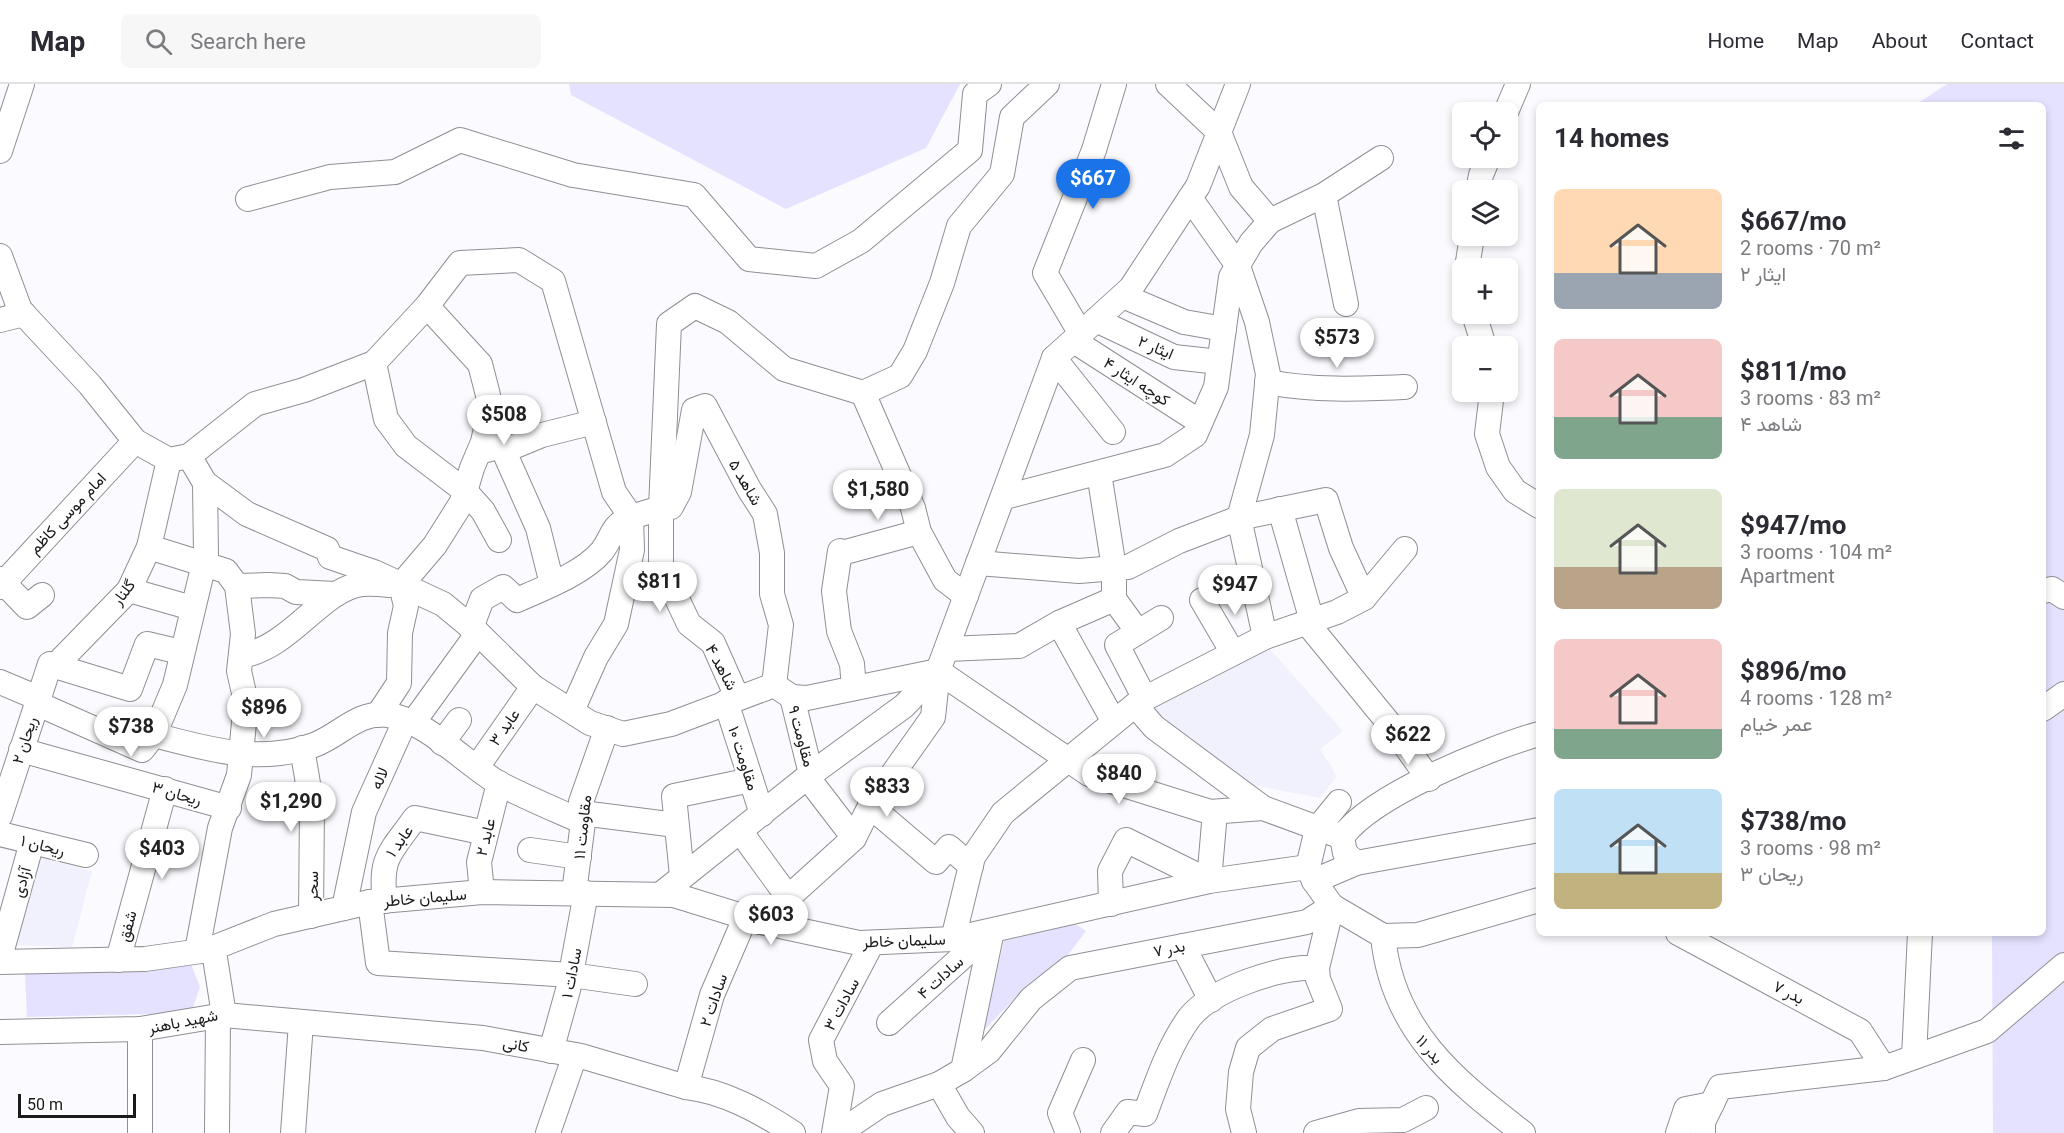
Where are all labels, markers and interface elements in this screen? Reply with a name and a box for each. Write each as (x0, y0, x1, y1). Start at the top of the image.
search box (121, 14, 541, 68)
text: Map (30, 25, 85, 58)
icon: search (142, 25, 175, 58)
text: Search here (190, 29, 306, 54)
text: Home (1708, 29, 1764, 53)
text: Map (1797, 29, 1839, 53)
text: About (1872, 29, 1928, 53)
text: Contact (1961, 29, 2034, 53)
map controls (1452, 102, 1518, 402)
button: locate (1452, 102, 1518, 168)
icon: filters (1995, 122, 2028, 155)
text: 14 homes (1554, 123, 1669, 153)
pin: $667 (1057, 159, 1129, 210)
text: $667 (1070, 166, 1116, 190)
button: layers (1452, 180, 1518, 246)
text: $667/mo (1740, 206, 1847, 236)
icon: home (1602, 213, 1674, 285)
text: 2 rooms · 70 m² (1740, 236, 1881, 260)
button: + (1452, 258, 1518, 324)
text: ایثار ۲ (1740, 262, 1786, 286)
pin: $573 (1301, 318, 1373, 369)
text: $573 (1314, 325, 1360, 349)
street label: ایثار ۲ (1135, 332, 1176, 364)
button: − (1452, 336, 1518, 402)
street label: کوچه ایثار ۴ (1099, 353, 1173, 411)
text: $811/mo (1740, 356, 1847, 386)
icon: home (1602, 363, 1674, 435)
text: 3 rooms · 83 m² (1740, 386, 1881, 410)
pin: $508 (468, 395, 540, 446)
text: $508 (481, 402, 527, 426)
text: شاهد ۴ (1740, 412, 1802, 436)
street label: شاهد ۵ (725, 456, 766, 509)
street label: امام موسی کاظم (25, 469, 111, 559)
pin: $1,580 (829, 470, 927, 521)
text: $1,580 (847, 477, 909, 501)
text: $947/mo (1740, 510, 1847, 540)
icon: home (1602, 513, 1674, 585)
text: 3 rooms · 104 m² (1740, 540, 1892, 564)
pin: $811 (624, 562, 696, 613)
text: Apartment (1740, 564, 1835, 588)
pin: $947 (1199, 565, 1271, 616)
text: $811 (637, 569, 683, 593)
text: $947 (1212, 572, 1258, 596)
street label: گلنار (107, 576, 140, 610)
street label: شاهد ۴ (702, 641, 742, 694)
text: $896/mo (1740, 656, 1847, 686)
icon: home (1602, 663, 1674, 735)
text: 4 rooms · 128 m² (1740, 686, 1892, 710)
pin: $896 (228, 688, 300, 739)
text: $896 (241, 695, 287, 719)
street label: مقاومت ۹ (783, 703, 819, 769)
street label: عابد ۳ (485, 705, 524, 749)
pin: $738 (95, 707, 167, 758)
text: عمر خیام (1740, 712, 1812, 736)
street label: ریحان ۲ (8, 714, 42, 767)
text: $738 (108, 714, 154, 738)
pin: $622 (1372, 715, 1444, 766)
text: $622 (1385, 722, 1431, 746)
street label: مقاومت ۱۰ (723, 724, 763, 793)
pin: $840 (1083, 754, 1155, 805)
text: $840 (1096, 761, 1142, 785)
street label: لاله (366, 764, 393, 792)
pin: $833 (851, 767, 923, 818)
text: $833 (864, 774, 910, 798)
street label: ریحان ۳ (150, 777, 204, 811)
pin: $1,290 (242, 782, 340, 833)
text: $1,290 (260, 789, 322, 813)
street label: مقاومت ۱۱ (570, 794, 596, 860)
text: $738/mo (1740, 806, 1847, 836)
icon: home (1602, 813, 1674, 885)
street label: عابد ۲ (472, 816, 499, 858)
street label: عابد ۱ (382, 822, 417, 861)
pin: $403 (126, 829, 198, 880)
street label: ریحان ۱ (19, 831, 67, 861)
text: $403 (139, 836, 185, 860)
text: 3 rooms · 98 m² (1740, 836, 1881, 860)
text: ریحان ۳ (1740, 862, 1804, 886)
street label: آزادی (8, 864, 36, 900)
street label: سحر (303, 871, 323, 902)
street label: سلیمان خاطر (382, 884, 467, 912)
pin: $603 (735, 895, 807, 946)
text: $603 (748, 902, 794, 926)
street label: شفق (114, 908, 142, 944)
street label: سلیمان خاطر (861, 930, 946, 952)
street label: بدر ۷ (1152, 936, 1187, 962)
street label: سادات ۱ (557, 946, 586, 1000)
street label: سادات ۴ (913, 952, 967, 1003)
street label: سادات ۲ (696, 971, 731, 1029)
street label: سادات ۳ (820, 975, 863, 1034)
street label: بدر ۷ (1770, 977, 1807, 1009)
street label: شهید باهنر (146, 1005, 220, 1039)
street label: بدر ۱۱ (1411, 1031, 1447, 1068)
street label: کانی (501, 1033, 531, 1057)
scale bar (18, 1091, 136, 1118)
text: 50 m (27, 1095, 63, 1114)

